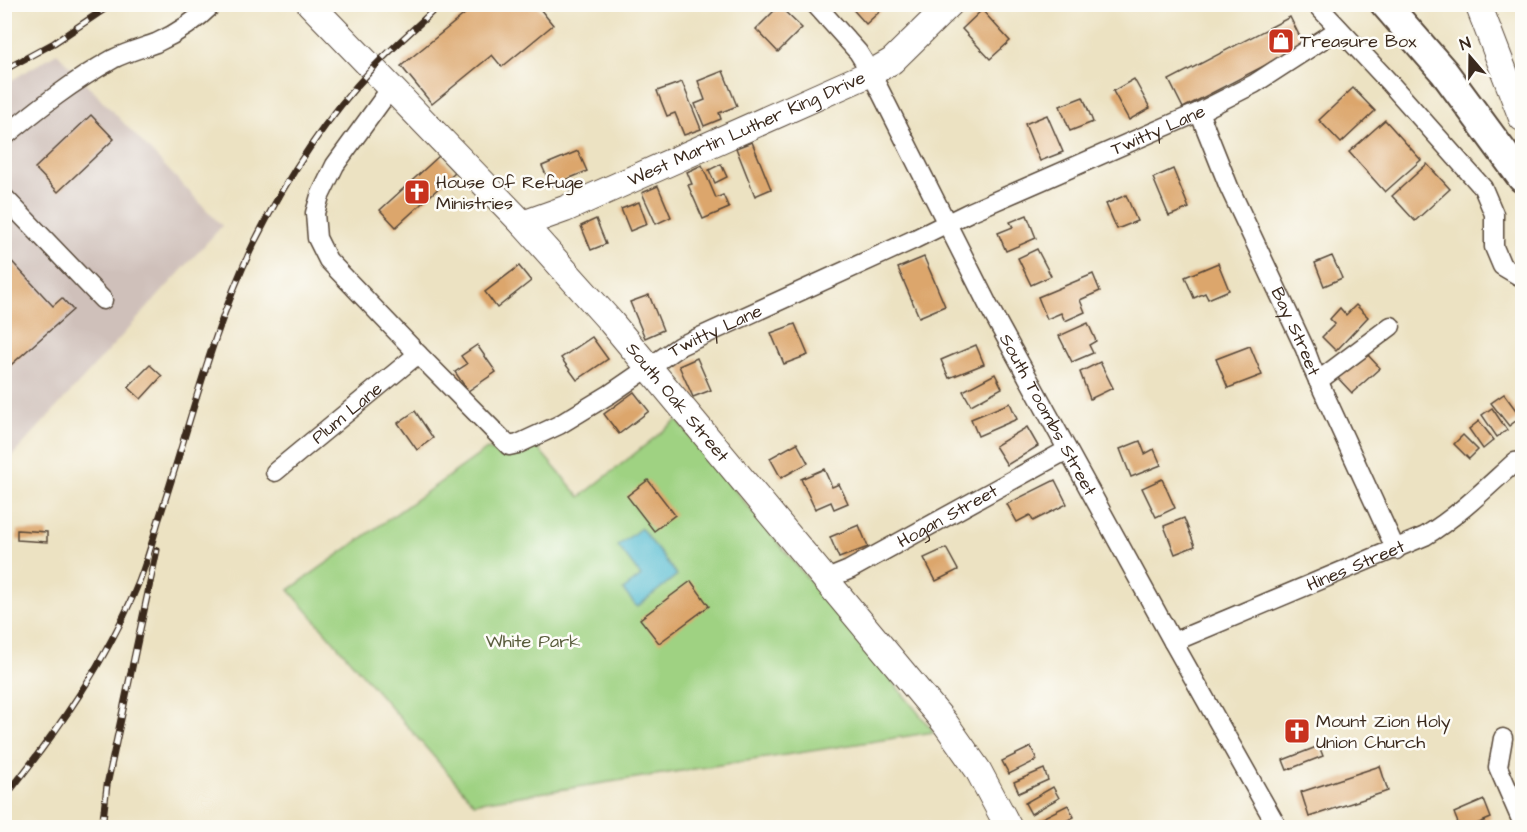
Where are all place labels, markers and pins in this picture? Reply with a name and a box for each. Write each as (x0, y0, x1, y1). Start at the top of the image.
shop icon: Treasure Box (1266, 26, 1296, 56)
place label: Treasure Box (1300, 29, 1417, 54)
place label: House Of Refuge Ministries (436, 170, 584, 216)
church icon: House Of Refuge Ministries (402, 177, 432, 207)
place label: Mount Zion Holy Union Church (1316, 709, 1451, 755)
church icon: Mount Zion Holy Union Church (1282, 716, 1312, 746)

